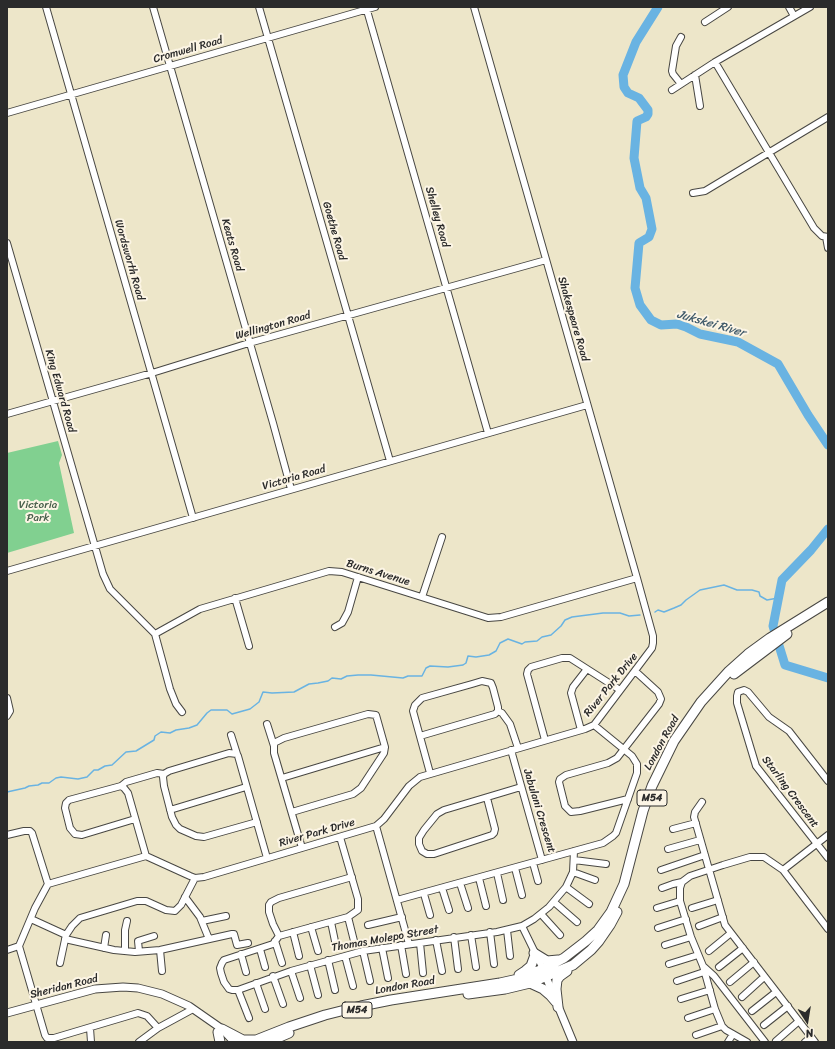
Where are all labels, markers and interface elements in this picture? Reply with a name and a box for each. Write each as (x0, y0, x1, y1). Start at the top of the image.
street label: Cromwell Road (152, 34, 224, 66)
street label: Shelley Road (422, 185, 452, 249)
street label: Goethe Road (319, 200, 349, 262)
street label: Keats Road (218, 217, 246, 273)
street label: Wordsworth Road (111, 218, 147, 302)
street label: Shakespeare Road (555, 275, 591, 363)
water label: Jukskei River (675, 307, 747, 341)
street label: Wellington Road (234, 309, 312, 343)
street label: King Edward Road (42, 348, 78, 434)
street label: Victoria Road (261, 463, 327, 493)
park label: Victoria Park (19, 498, 57, 524)
street label: Burns Avenue (345, 557, 411, 589)
street label: River Park Drive (581, 650, 641, 720)
street label: London Road (642, 713, 682, 773)
street label: Starling Crescent (759, 754, 821, 830)
street label: Jabulani Crescent (520, 767, 558, 855)
road number: M54 (637, 790, 667, 806)
street label: River Park Drive (278, 816, 356, 850)
street label: Thomas Molepo Street (331, 923, 439, 955)
street label: Sheridan Road (29, 972, 99, 1002)
street label: London Road (374, 974, 436, 998)
north arrow (787, 1001, 827, 1041)
road number: M54 (342, 1002, 372, 1018)
text: N (804, 1023, 815, 1043)

